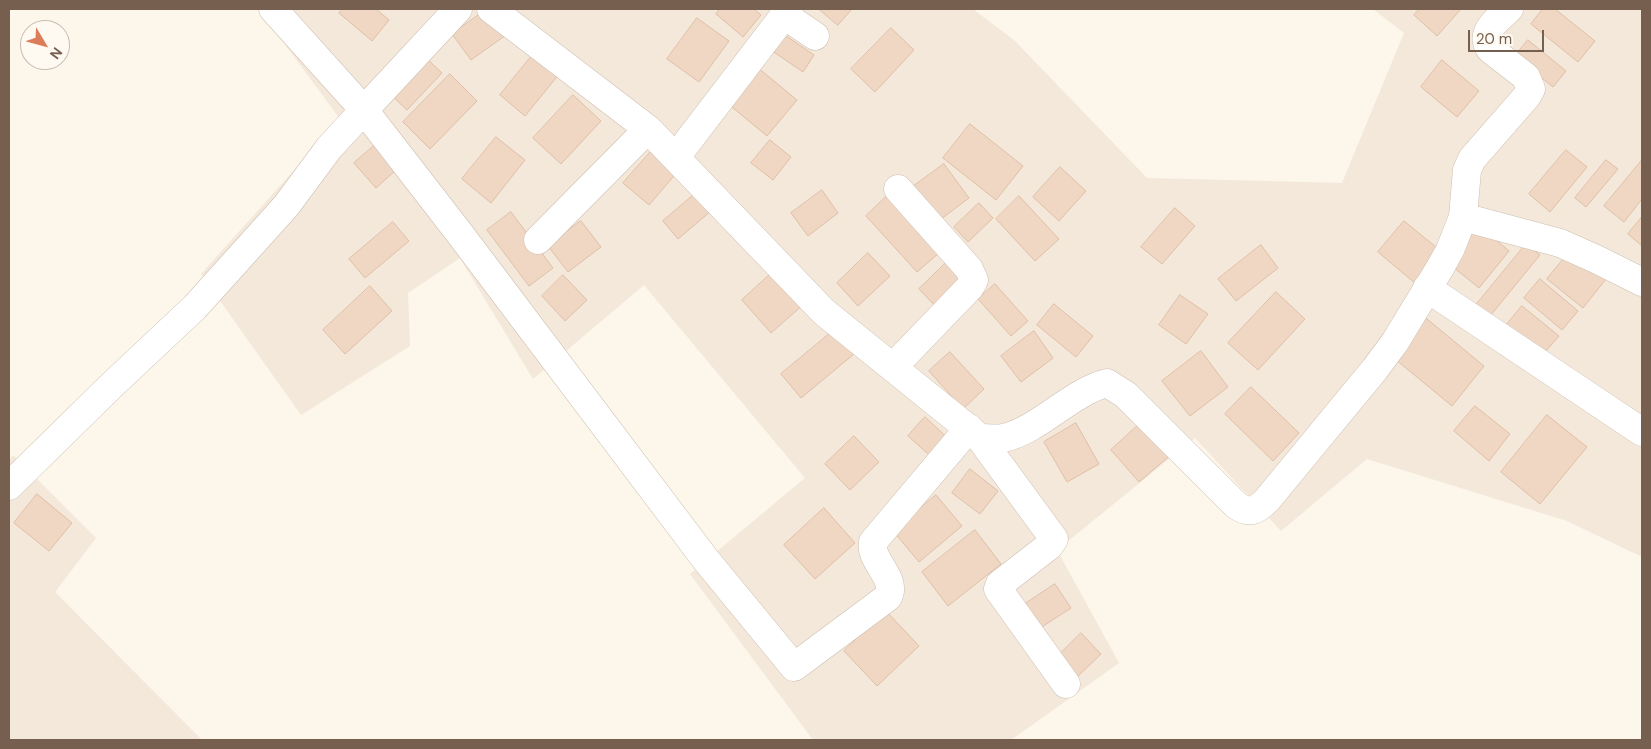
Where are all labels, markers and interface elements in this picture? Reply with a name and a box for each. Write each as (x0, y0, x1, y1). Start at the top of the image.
north arrow (20, 20, 70, 70)
scale bar (1471, 20, 1547, 52)
text: 20 m (1476, 29, 1512, 49)
text: N (46, 44, 66, 63)

